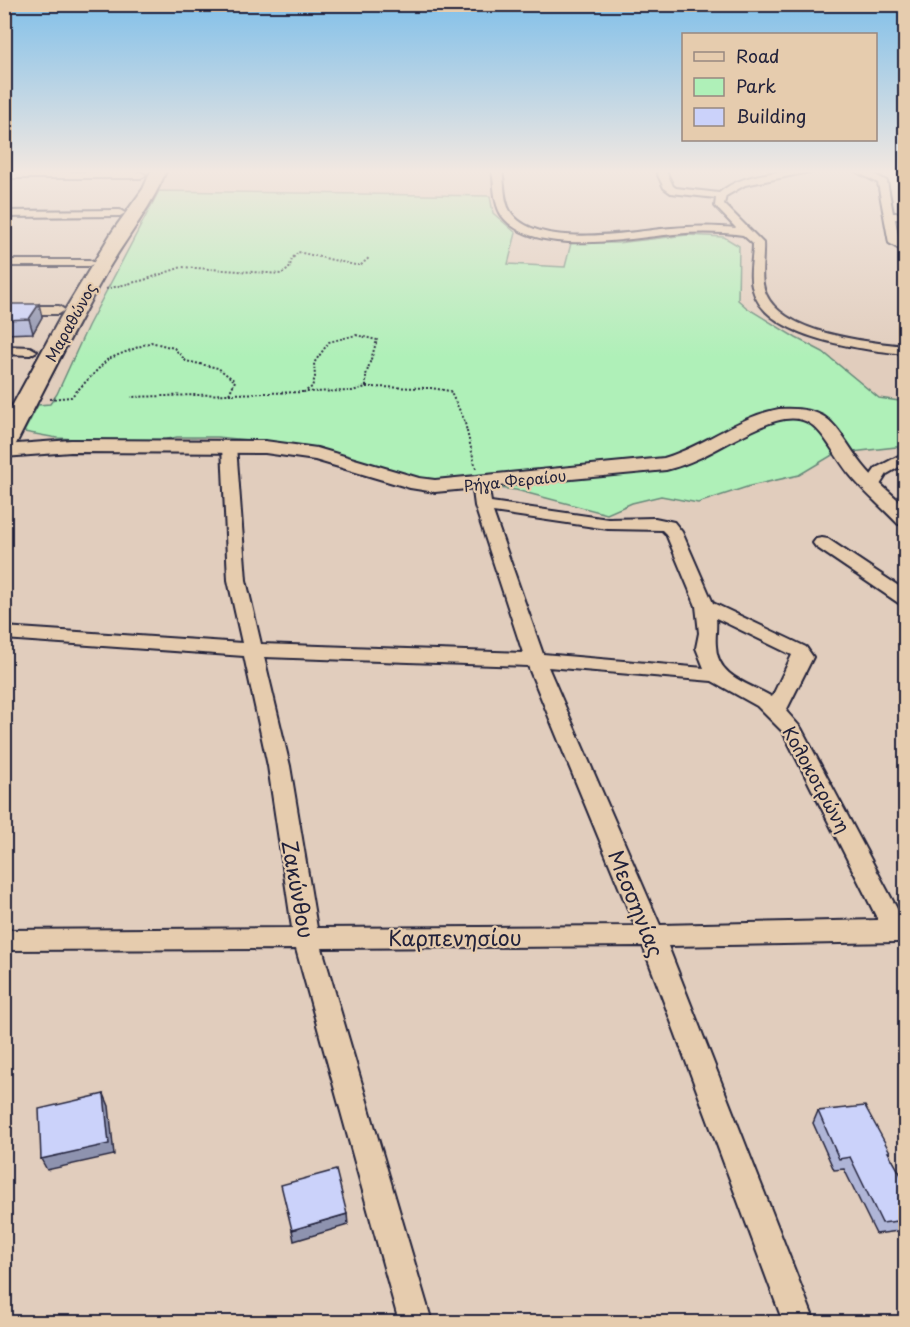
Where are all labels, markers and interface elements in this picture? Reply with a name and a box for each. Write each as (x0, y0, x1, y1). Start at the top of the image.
legend (682, 33, 877, 141)
text: Road (736, 42, 780, 69)
text: Park (736, 72, 776, 99)
text: Building (736, 102, 806, 129)
street label: Μαραθώνος (39, 278, 101, 366)
street label: Ρήγα Φεραίου (463, 463, 567, 497)
street label: Κολοκοτρώνη (777, 721, 857, 837)
street label: Ζακύνθου (275, 837, 323, 941)
street label: Μεσσηνίας (601, 845, 673, 961)
street label: Καρπενησίου (388, 921, 522, 953)

